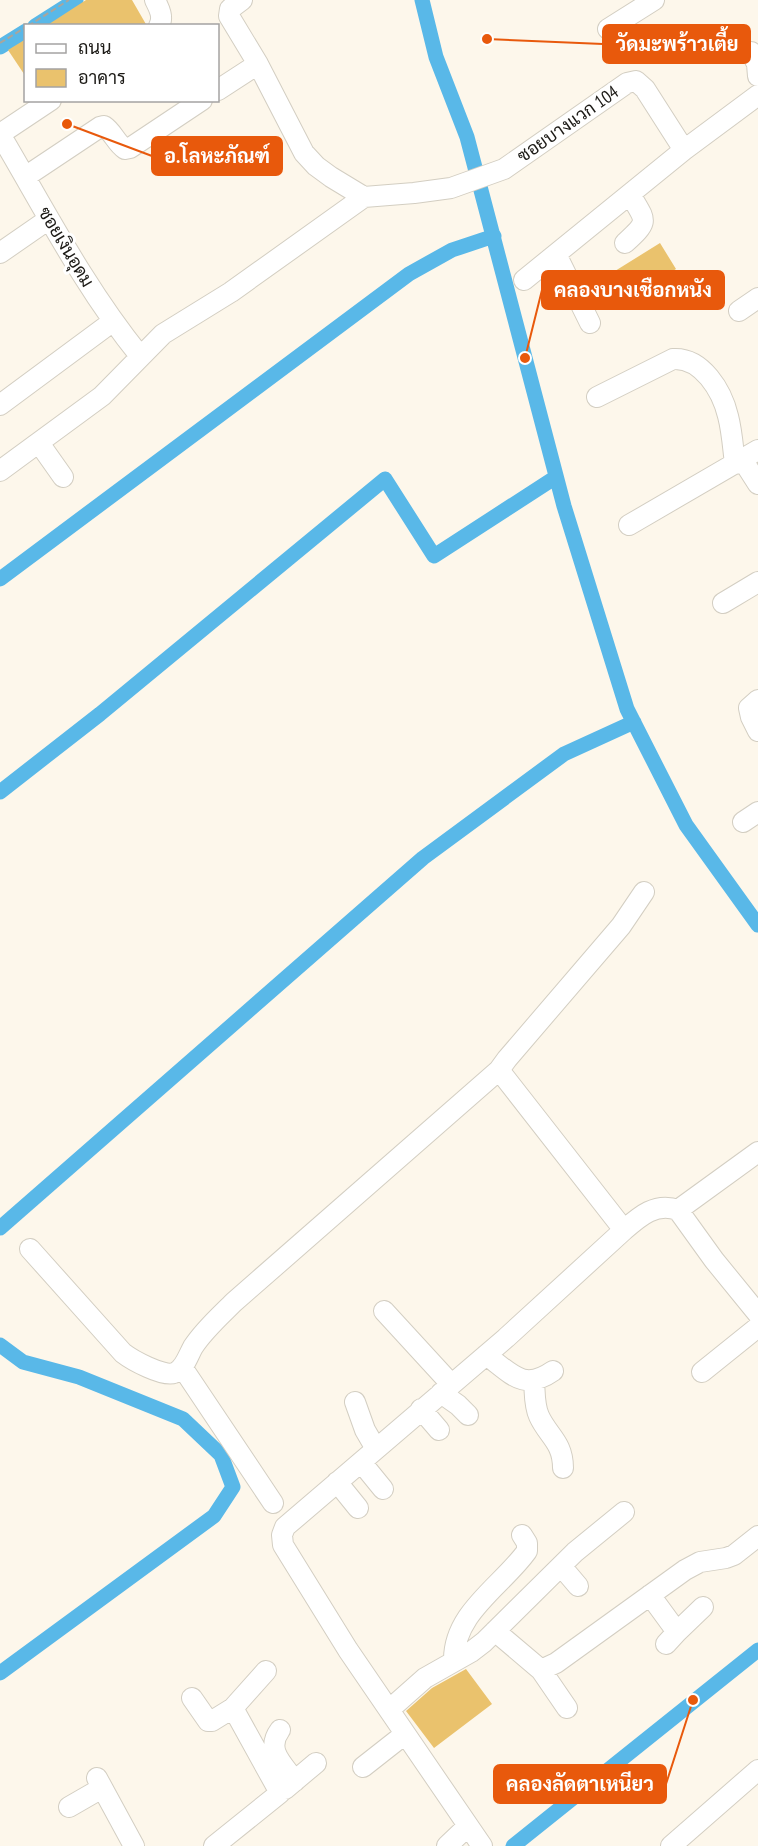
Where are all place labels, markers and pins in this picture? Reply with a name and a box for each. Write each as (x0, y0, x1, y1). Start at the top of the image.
callout: วัดมะพร้าวเตี้ย (603, 25, 750, 63)
callout: อ.โลหะภัณฑ์ (152, 137, 282, 175)
callout: คลองบางเชือกหนัง (542, 271, 724, 309)
callout: คลองลัดตาเหนียว (494, 1765, 666, 1803)

